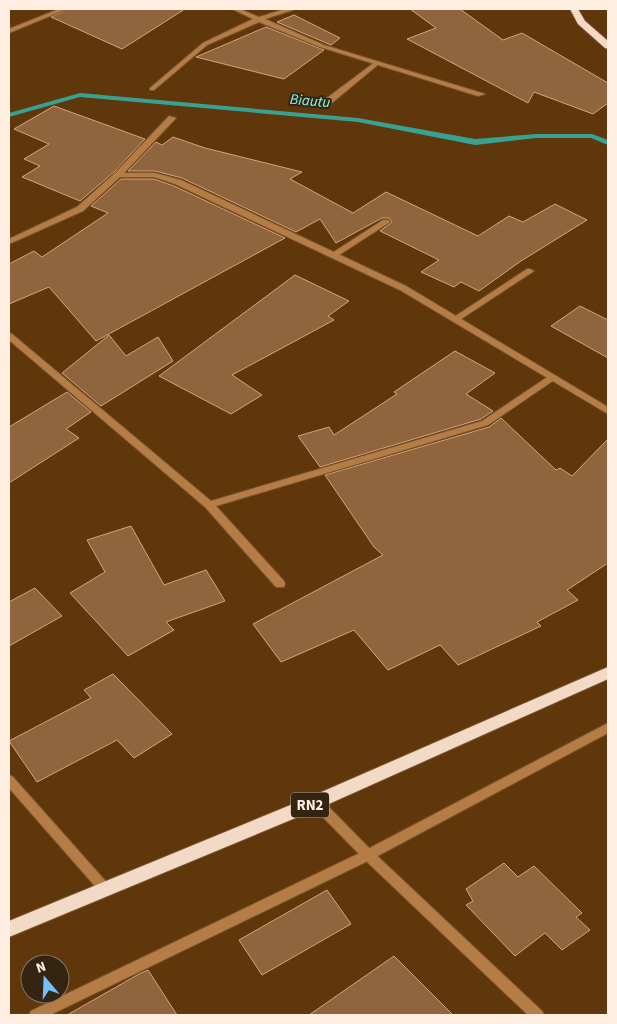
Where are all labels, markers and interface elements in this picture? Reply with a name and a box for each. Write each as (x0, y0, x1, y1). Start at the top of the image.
water label: Biautu (289, 89, 331, 113)
road number: RN2 (291, 792, 329, 818)
north arrow (20, 954, 70, 1004)
text: N (33, 957, 49, 979)

